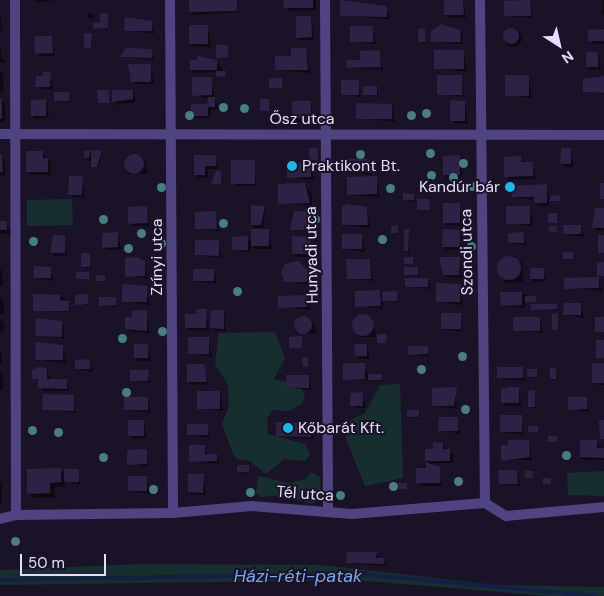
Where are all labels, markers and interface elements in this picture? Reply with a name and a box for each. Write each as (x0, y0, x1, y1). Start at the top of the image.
north arrow (534, 20, 584, 70)
text: N (558, 47, 577, 68)
street label: Ősz utca (269, 109, 335, 129)
place label: Praktikont Bt. (302, 156, 400, 176)
marker: Praktikont Bt. (286, 160, 298, 172)
place label: Kandúr bár (419, 177, 500, 197)
marker: Kandúr bár (504, 181, 516, 193)
street label: Hunyadi utca (302, 206, 322, 304)
street label: Szondi utca (457, 209, 477, 295)
street label: Zrínyi utca (147, 218, 167, 296)
place label: Kőbarát Kft. (298, 418, 384, 438)
marker: Kőbarát Kft. (282, 422, 294, 434)
street label: Tél utca (276, 482, 334, 506)
scale bar (22, 544, 109, 576)
text: 50 m (28, 553, 65, 573)
water label: Házi-réti-patak (234, 565, 362, 587)

